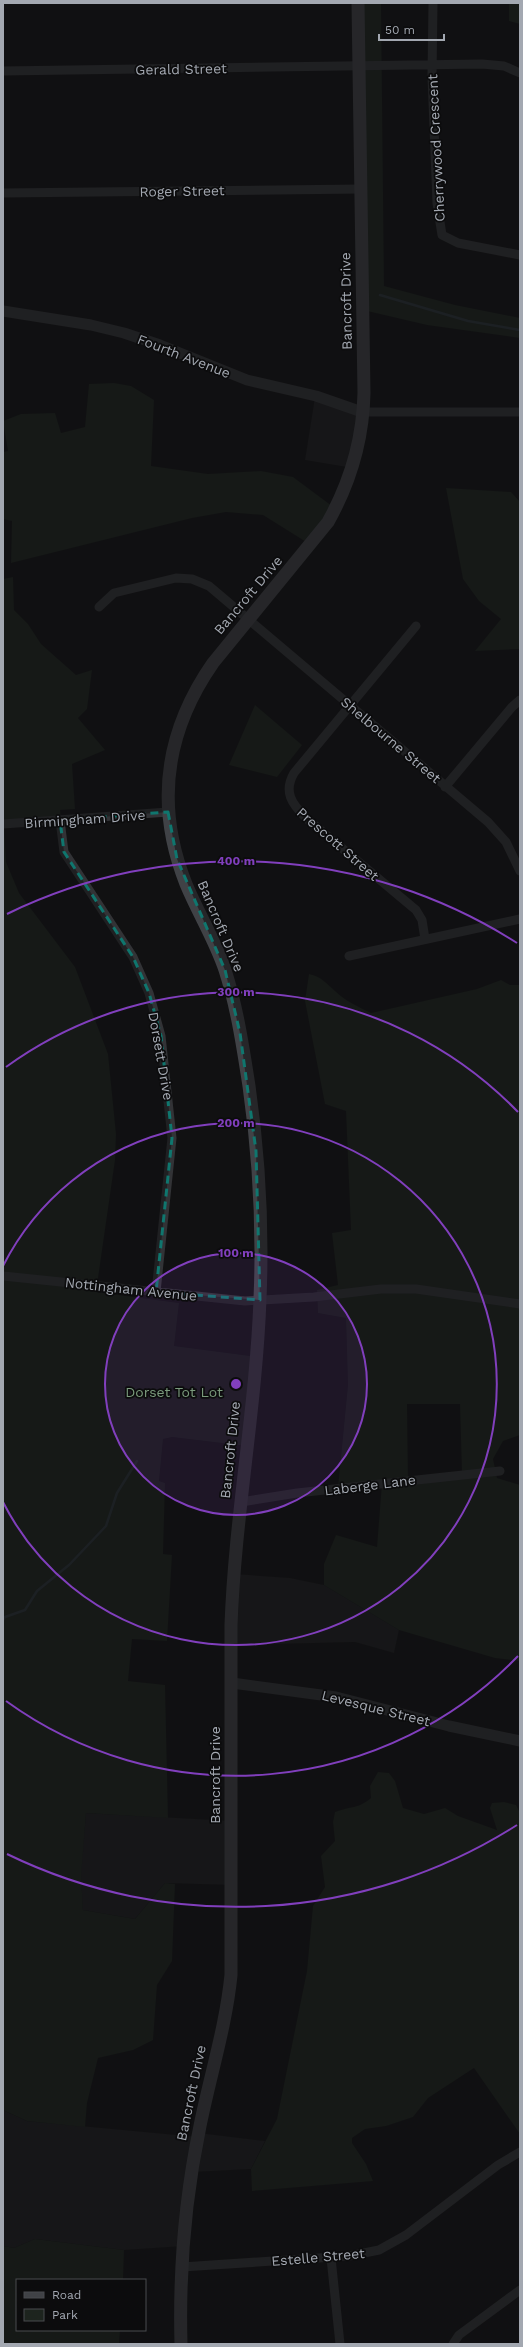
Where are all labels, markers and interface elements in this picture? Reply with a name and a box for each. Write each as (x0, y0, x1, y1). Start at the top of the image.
scale bar (379, 16, 444, 42)
text: 50 m (385, 23, 415, 37)
street label: Gerald Street (135, 60, 227, 78)
street label: Cherrywood Crescent (424, 74, 448, 222)
street label: Roger Street (139, 182, 225, 200)
street label: Bancroft Drive (337, 252, 355, 350)
street label: Fourth Avenue (135, 331, 233, 381)
street label: Bancroft Drive (211, 552, 285, 638)
street label: Shelbourne Street (338, 694, 444, 786)
street label: Prescott Street (294, 804, 382, 884)
street label: Birmingham Drive (24, 807, 146, 831)
text: 400 m (217, 854, 255, 868)
street label: Bancroft Drive (195, 878, 247, 974)
text: 300 m (217, 985, 255, 999)
street label: Dorsett Drive (145, 1010, 177, 1102)
text: 200 m (217, 1116, 255, 1130)
text: 100 m (218, 1246, 254, 1260)
street label: Nottingham Avenue (64, 1274, 198, 1304)
centre of rings (229, 1377, 243, 1391)
park label: Dorset Tot Lot (125, 1384, 223, 1400)
street label: Bancroft Drive (217, 1401, 243, 1499)
street label: Laberge Lane (323, 1471, 417, 1499)
street label: Levesque Street (320, 1687, 432, 1729)
street label: Bancroft Drive (207, 1726, 223, 1824)
street label: Bancroft Drive (173, 2044, 209, 2142)
street label: Estelle Street (271, 2245, 366, 2269)
legend (16, 2279, 146, 2331)
text: Road (52, 2288, 81, 2302)
text: Park (52, 2308, 78, 2322)

